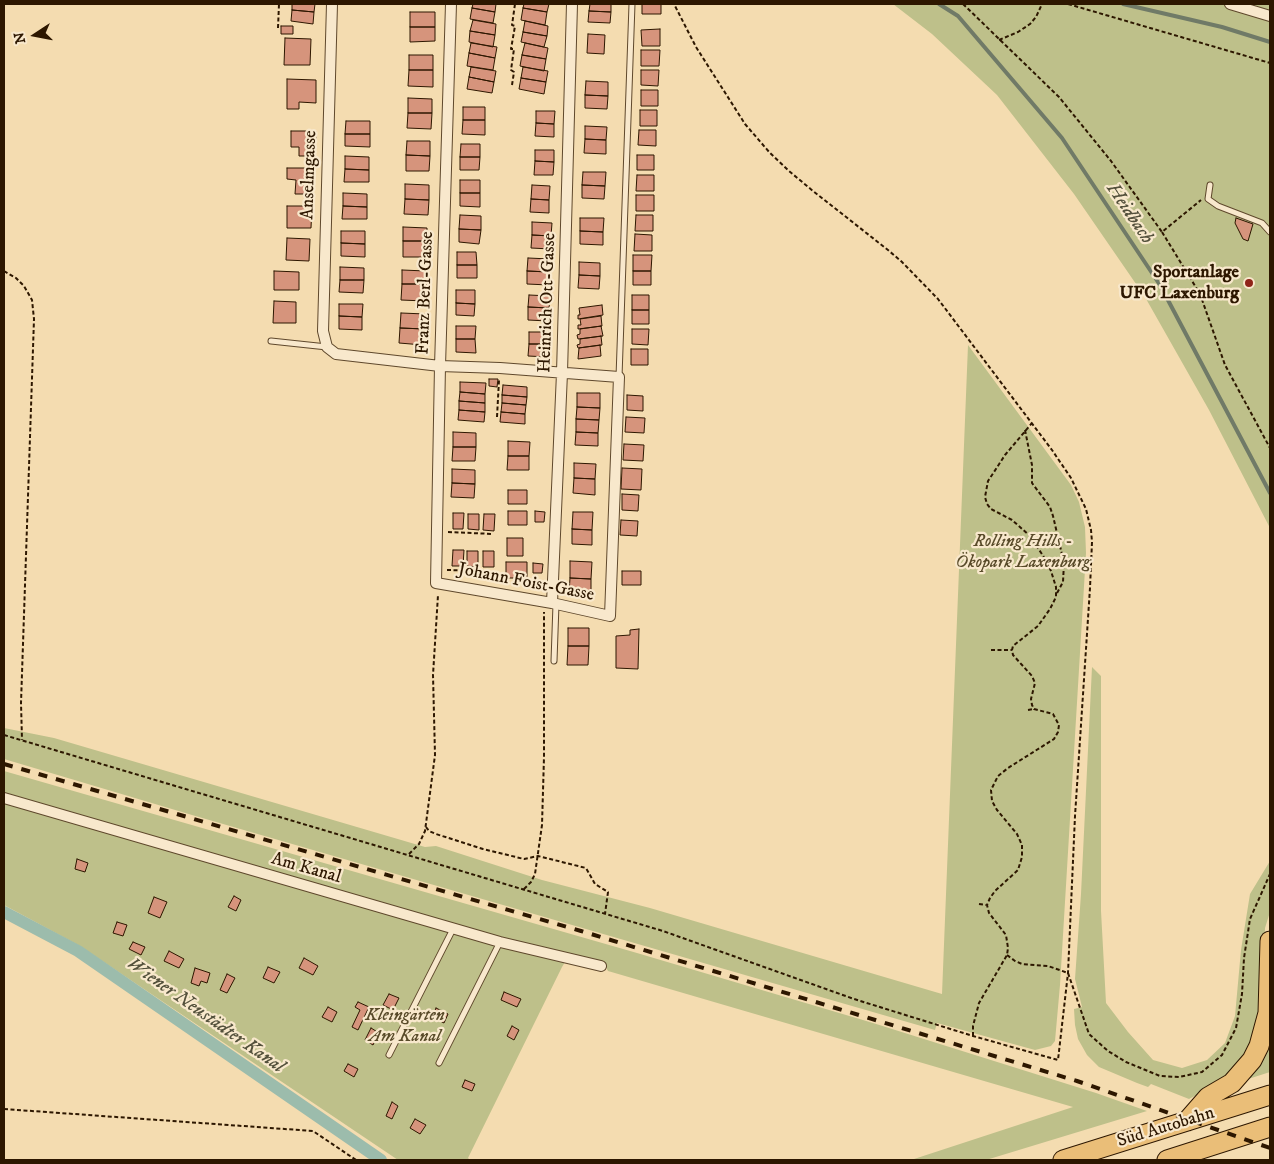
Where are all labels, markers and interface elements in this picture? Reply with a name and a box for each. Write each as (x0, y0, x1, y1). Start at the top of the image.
north arrow (10, 10, 60, 60)
text: N (10, 31, 30, 45)
street label: Anselmgasse (298, 130, 322, 220)
water label: Heidbach (1100, 179, 1158, 249)
street label: Franz Berl-Gasse (413, 231, 439, 355)
street label: Heinrich Ott-Gasse (535, 233, 561, 373)
place label: Sportanlage UFC Laxenburg (1119, 262, 1239, 304)
marker: Sportanlage UFC Laxenburg (1243, 277, 1255, 289)
park label: Rolling Hills - Ökopark Laxenburg (956, 531, 1090, 574)
street label: Johann Foist-Gasse (456, 559, 596, 607)
street label: Am Kanal (269, 849, 343, 889)
water label: Wiener Neustädter Kanal (122, 953, 288, 1079)
park label: Kleingärten Am Kanal (365, 1005, 445, 1048)
street label: Süd Autobahn (1115, 1103, 1217, 1153)

